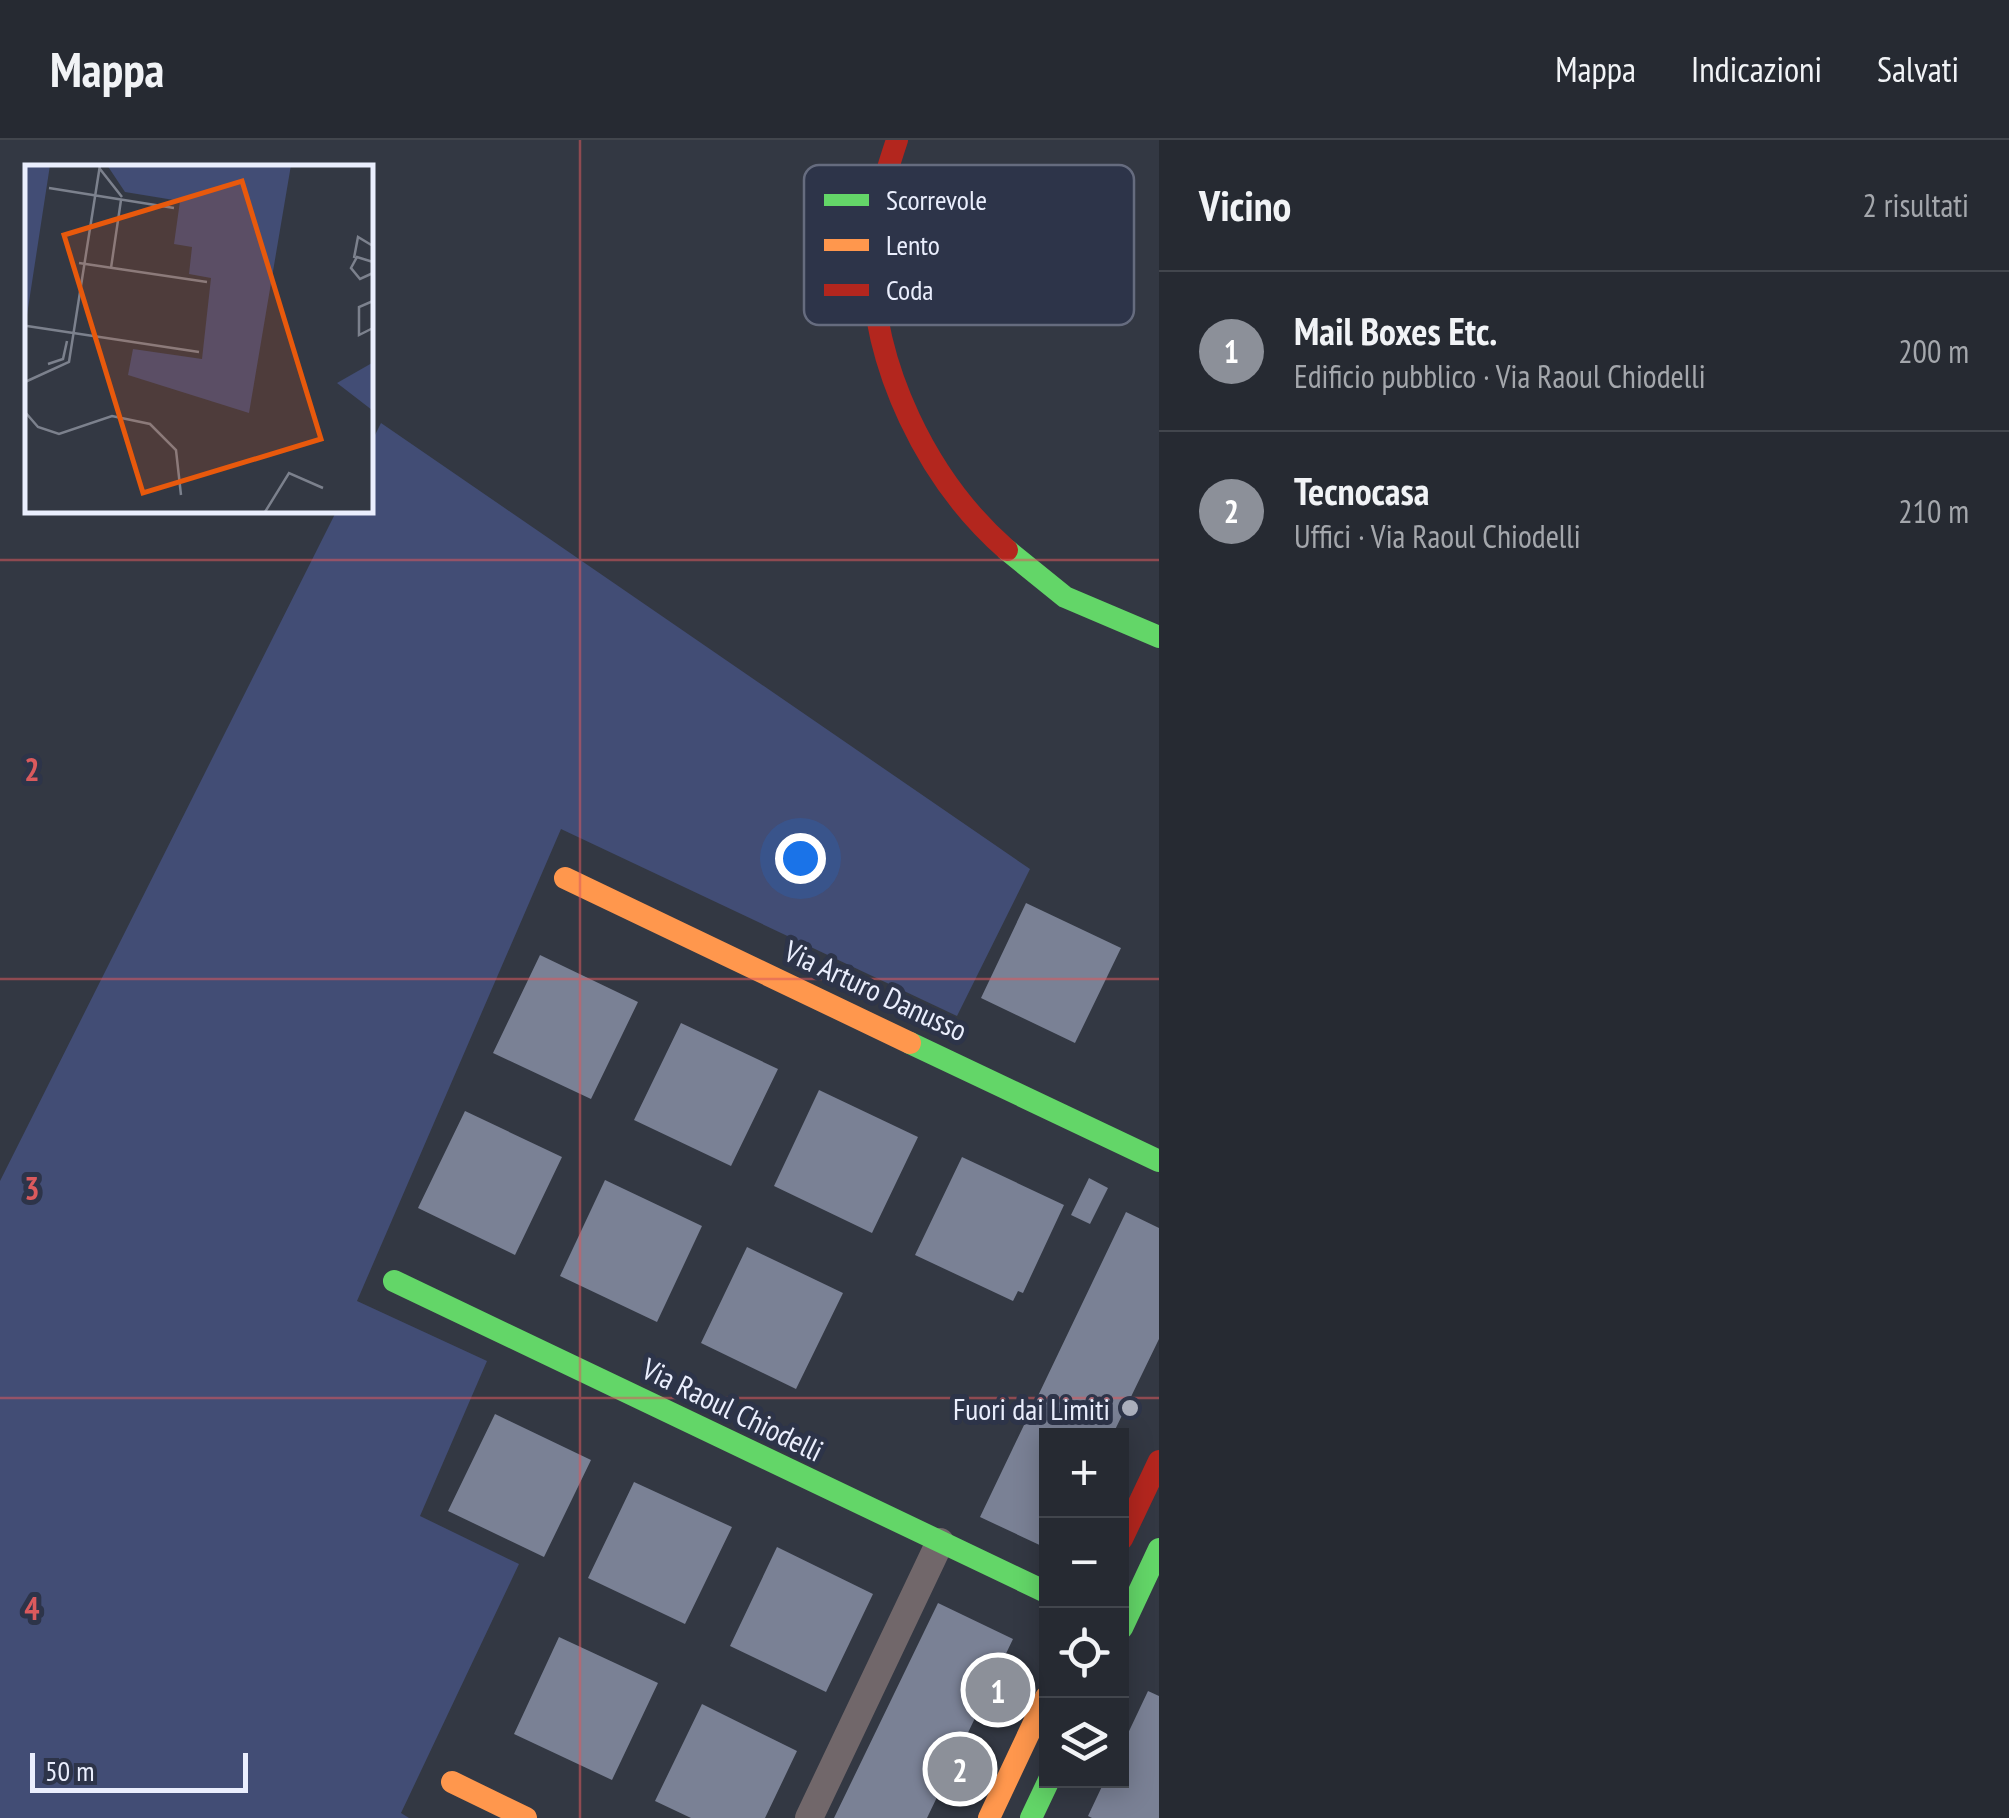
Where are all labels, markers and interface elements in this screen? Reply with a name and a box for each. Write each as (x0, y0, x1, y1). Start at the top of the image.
text: Mappa (50, 38, 164, 100)
text: Mappa (1555, 46, 1636, 92)
text: Indicazioni (1691, 46, 1822, 92)
text: Salvati (1877, 46, 1959, 92)
inset map (25, 165, 372, 512)
legend (804, 165, 1134, 325)
text: Vicino (1199, 178, 1291, 233)
text: Scorrevole (886, 181, 987, 218)
text: 2 risultati (1863, 184, 1969, 226)
text: Lento (886, 226, 940, 263)
text: Coda (886, 271, 933, 308)
text: Mail Boxes Etc. (1294, 306, 1497, 355)
text: 1 (1224, 330, 1239, 372)
text: 200 m (1898, 330, 1969, 372)
text: Edificio pubblico · Via Raoul Chiodelli (1294, 355, 1706, 397)
text: Tecnocasa (1294, 466, 1430, 515)
text: 2 (1224, 490, 1239, 532)
text: 210 m (1898, 490, 1969, 532)
text: Uffici · Via Raoul Chiodelli (1294, 515, 1581, 557)
text: 2 (24, 748, 40, 790)
your location (775, 833, 826, 884)
street label: Via Arturo Danusso (778, 930, 974, 1049)
text: 3 (24, 1167, 40, 1209)
street label: Via Raoul Chiodelli (635, 1348, 830, 1470)
place label: Fuori dai Limiti (953, 1389, 1110, 1428)
marker: Fuori dai Limiti (1119, 1397, 1141, 1419)
map controls (1039, 1428, 1129, 1788)
button: + (1039, 1428, 1129, 1518)
button: − (1039, 1518, 1129, 1608)
text: 4 (24, 1587, 40, 1629)
button: locate (1039, 1608, 1129, 1698)
pin: 1 (966, 1652, 1030, 1728)
button: layers (1039, 1698, 1129, 1788)
pin: 2 (928, 1732, 992, 1806)
scale bar (30, 1748, 248, 1792)
text: 50 m (45, 1752, 94, 1789)

